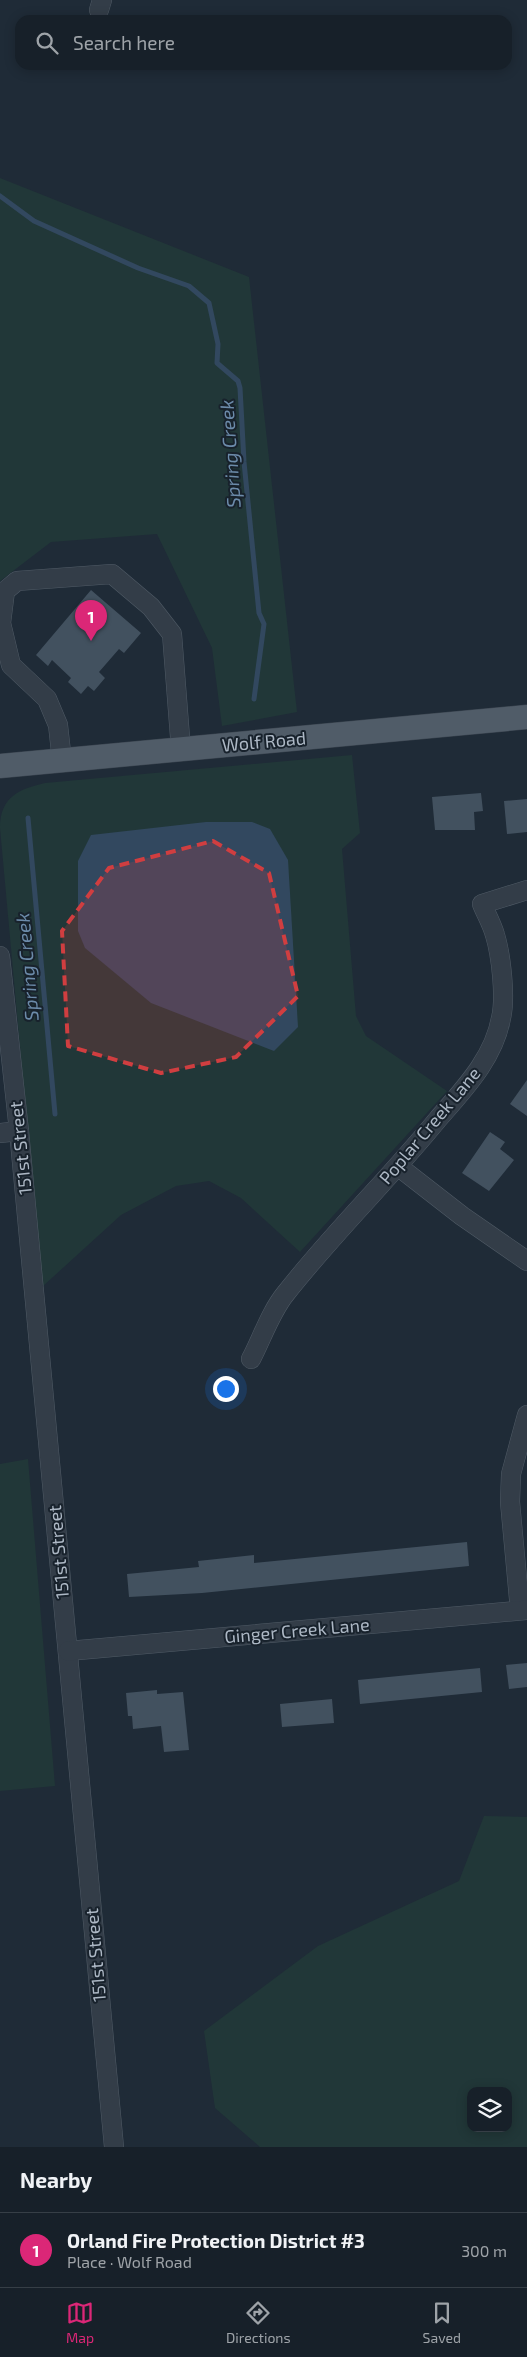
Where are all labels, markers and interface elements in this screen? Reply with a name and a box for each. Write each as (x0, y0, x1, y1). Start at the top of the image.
search box (15, 15, 512, 70)
icon: search (33, 29, 61, 57)
text: Search here (73, 31, 175, 54)
water label: Spring Creek (214, 399, 245, 509)
pin: 1 (75, 600, 107, 641)
street label: Wolf Road (221, 726, 307, 756)
water label: Spring Creek (10, 912, 43, 1022)
street label: Poplar Creek Lane (374, 1062, 485, 1188)
street label: 151st Street (4, 1100, 36, 1196)
your location (213, 1376, 239, 1402)
street label: 151st Street (43, 1504, 73, 1600)
street label: Ginger Creek Lane (223, 1613, 370, 1647)
street label: 151st Street (80, 1907, 110, 2003)
map controls (467, 2087, 512, 2132)
button: layers (467, 2087, 512, 2132)
text: Nearby (20, 2167, 92, 2192)
text: Orland Fire Protection District #3 (67, 2229, 365, 2252)
text: 1 (33, 2241, 39, 2260)
text: 300 m (461, 2241, 507, 2260)
text: Place · Wolf Road (67, 2252, 192, 2271)
tab: Map (66, 2299, 94, 2346)
tab: Directions (226, 2299, 291, 2346)
tab: Saved (423, 2299, 461, 2346)

